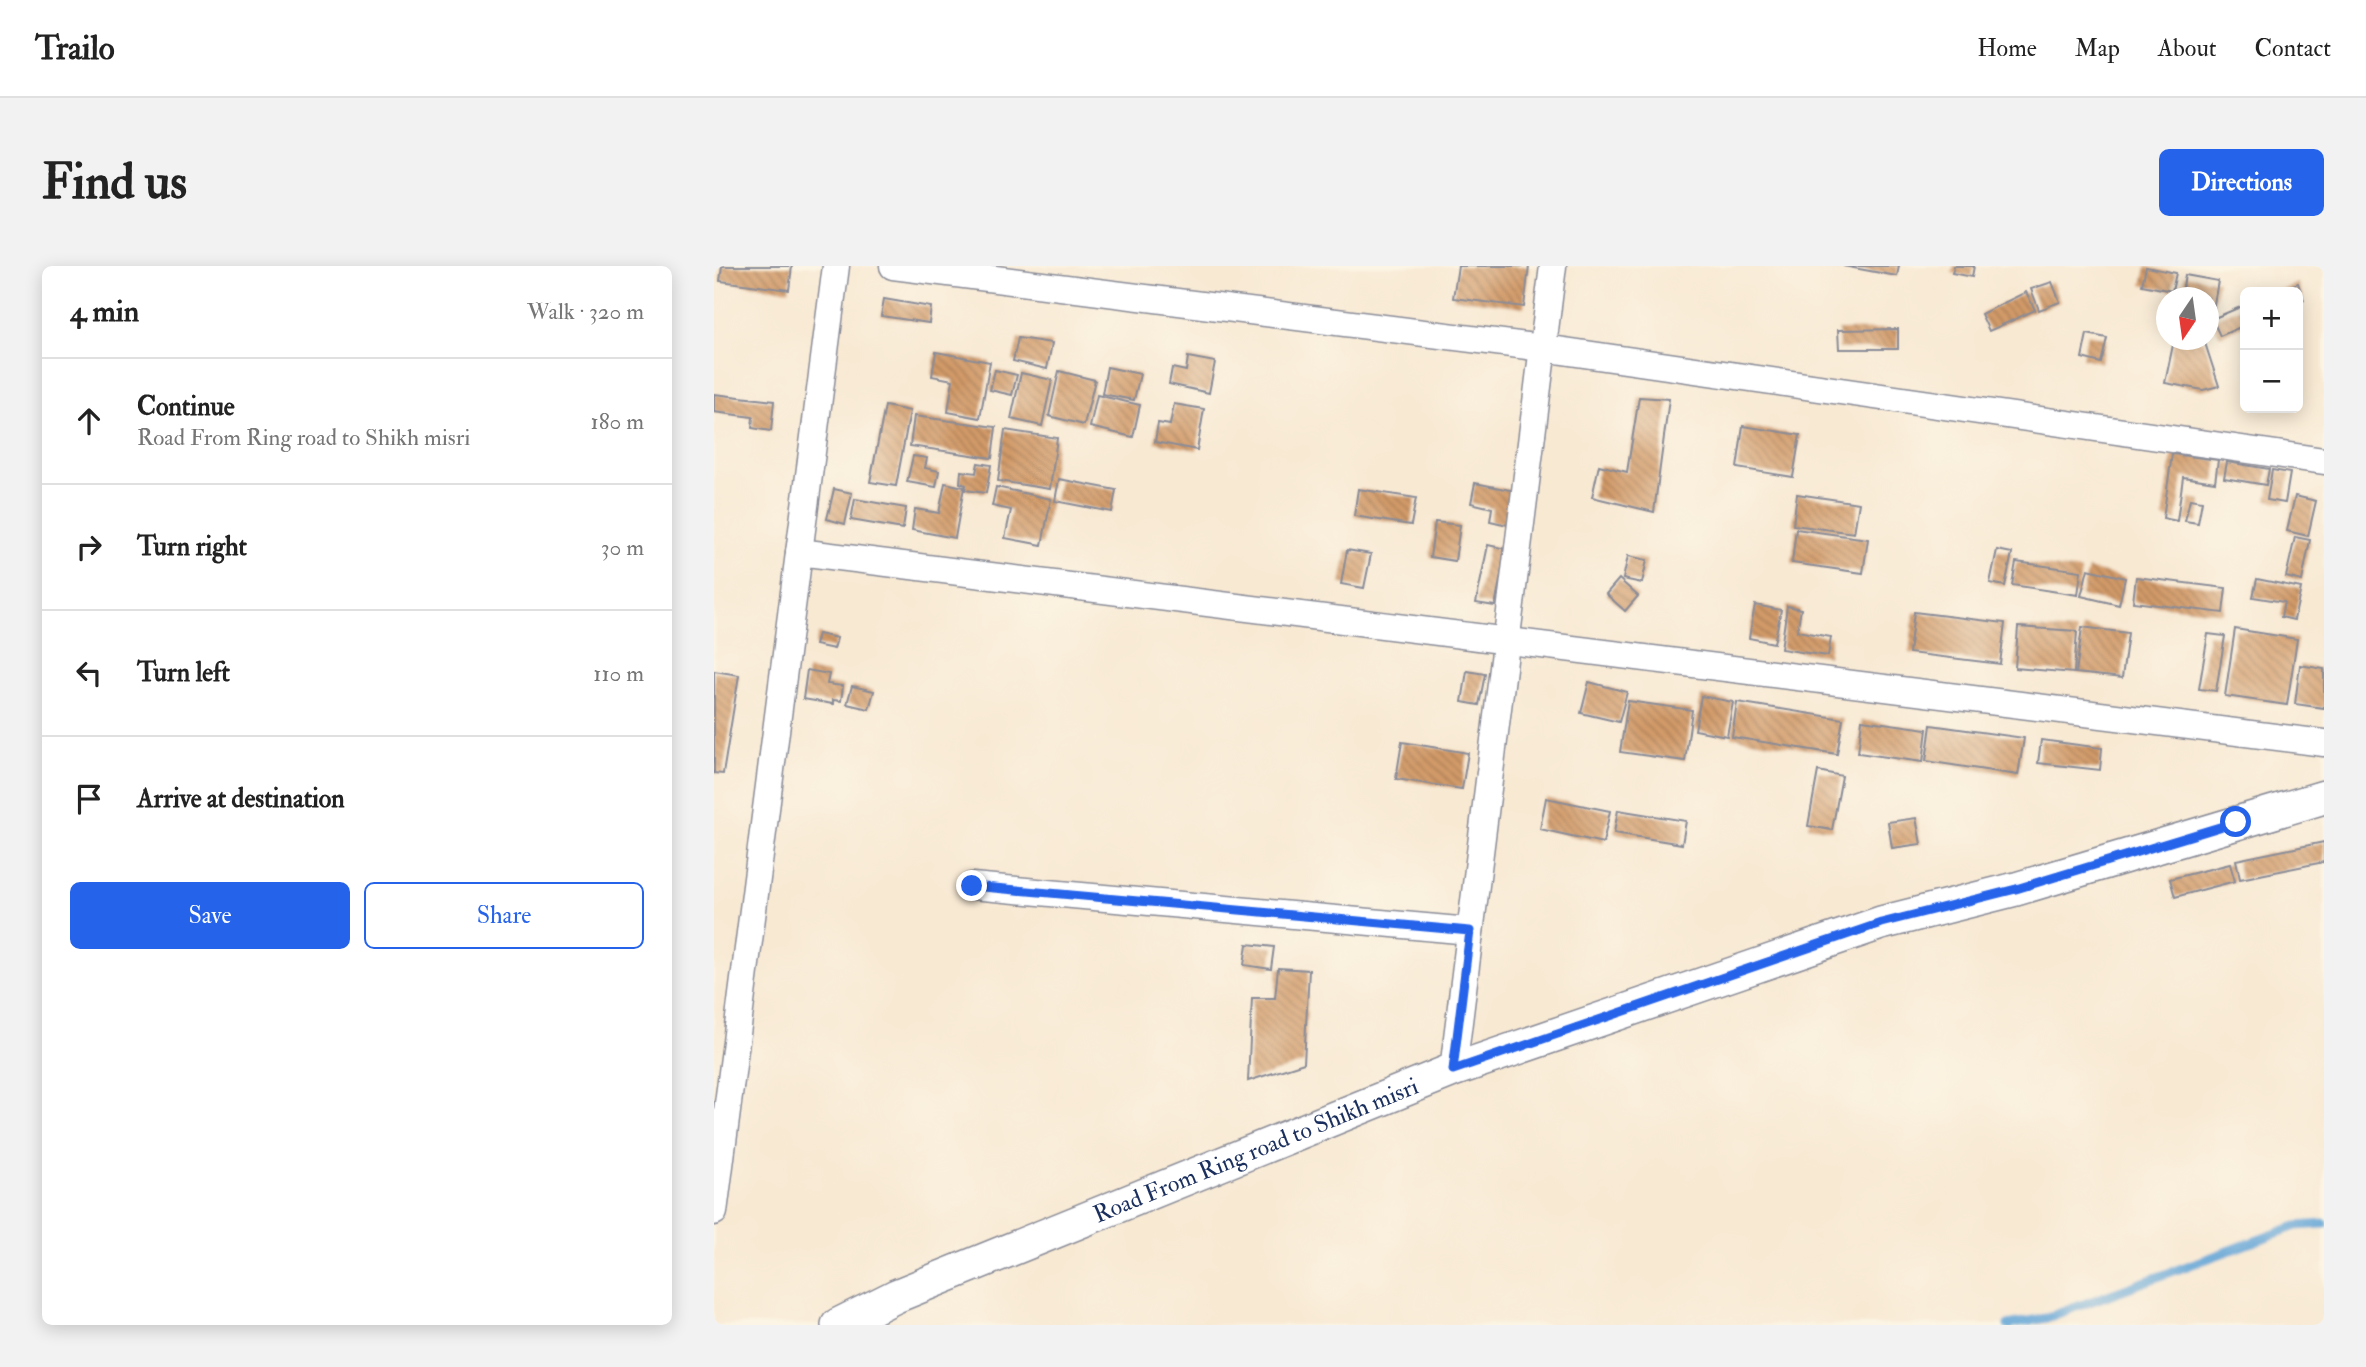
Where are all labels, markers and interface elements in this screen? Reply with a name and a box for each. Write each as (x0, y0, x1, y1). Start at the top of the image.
text: Trailo (35, 28, 115, 69)
text: Home (1977, 33, 2037, 64)
text: Map (2075, 33, 2120, 64)
text: About (2158, 33, 2217, 64)
text: Contact (2255, 33, 2331, 64)
button: Directions (2159, 149, 2324, 216)
text: Find us (42, 152, 187, 213)
north arrow (2156, 287, 2219, 350)
map controls (2240, 287, 2303, 413)
button: + (2240, 287, 2303, 350)
text: 4 min (70, 293, 139, 330)
text: Walk · 320 m (527, 297, 644, 326)
button: − (2240, 350, 2303, 413)
text: Continue (137, 391, 235, 423)
icon: ahead (70, 402, 108, 440)
text: 180 m (591, 407, 644, 436)
text: Road From Ring road to Shikh misri (137, 423, 470, 452)
icon: right (70, 528, 108, 566)
text: Turn right (137, 531, 247, 563)
text: 30 m (601, 533, 644, 562)
icon: left (70, 654, 108, 692)
text: Turn left (137, 657, 230, 689)
text: 110 m (593, 659, 644, 688)
icon: arrive (70, 780, 108, 818)
text: Arrive at destination (137, 783, 345, 815)
route start (2220, 806, 2251, 837)
route end (956, 870, 987, 901)
button: Save (70, 882, 350, 949)
button: Share (364, 882, 644, 949)
street label: Road From Ring road to Shikh misri (1089, 1070, 1423, 1230)

